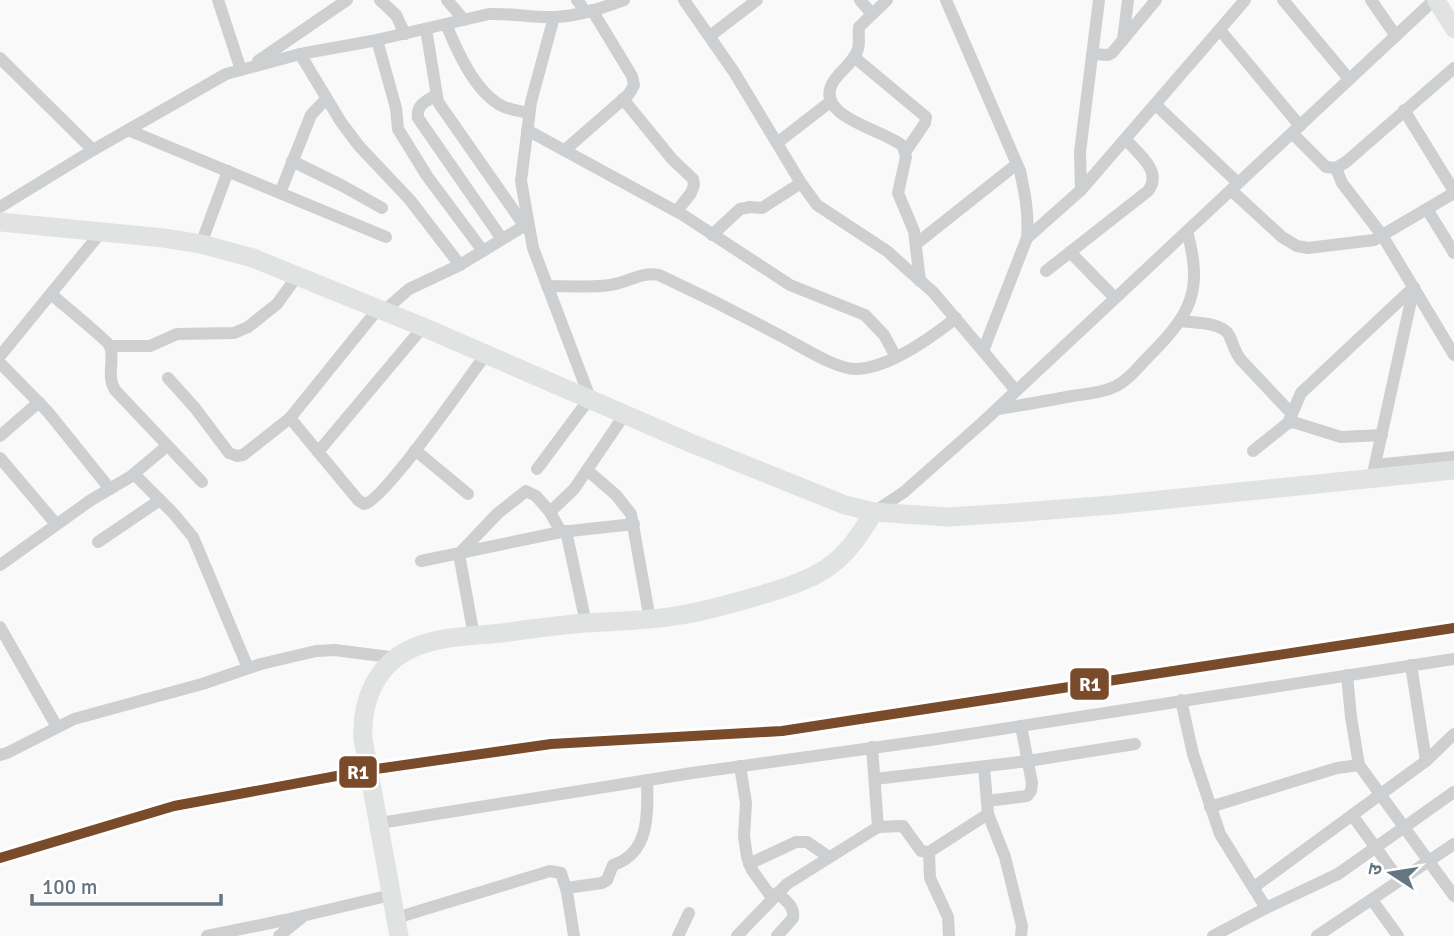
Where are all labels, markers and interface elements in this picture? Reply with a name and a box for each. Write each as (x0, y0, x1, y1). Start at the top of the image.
line badge: R1 (1069, 667, 1110, 701)
text: R1 (1079, 673, 1101, 697)
line badge: R1 (338, 755, 378, 789)
text: R1 (347, 761, 369, 785)
north arrow (1356, 838, 1426, 908)
text: उ (1362, 861, 1388, 878)
scale bar (32, 862, 220, 906)
text: 100 m (42, 874, 97, 900)

